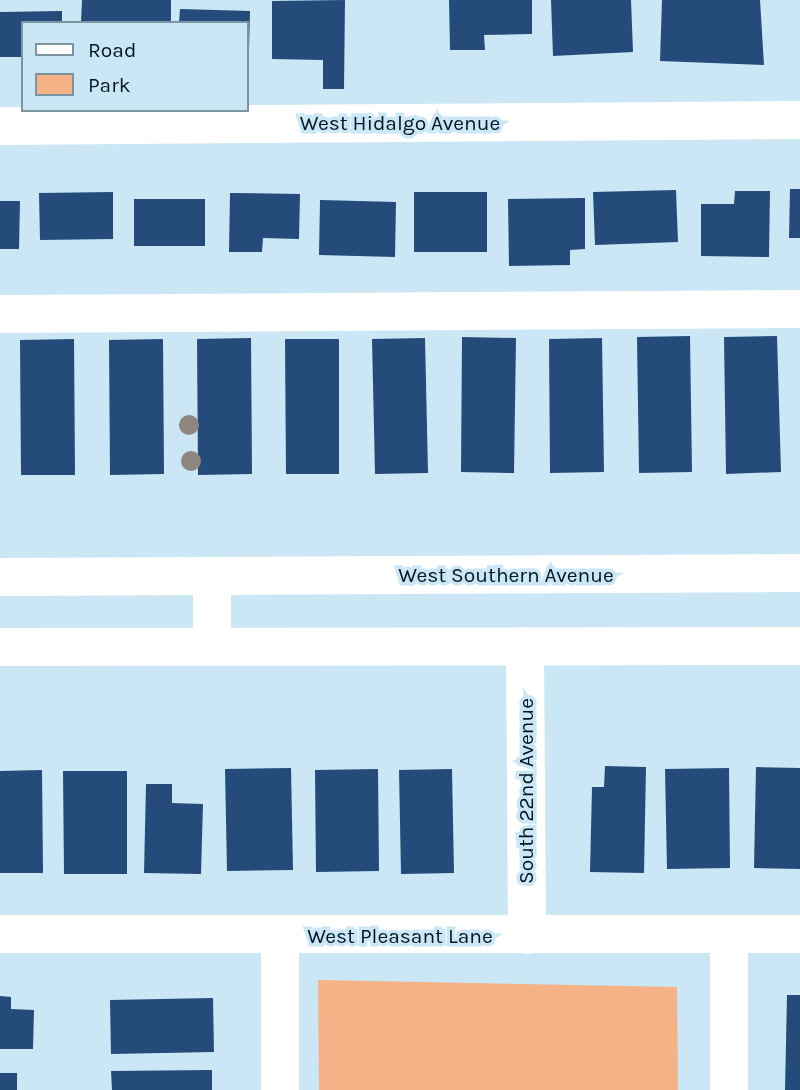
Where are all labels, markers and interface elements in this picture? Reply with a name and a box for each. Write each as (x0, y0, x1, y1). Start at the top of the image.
legend (21, 21, 248, 112)
text: Road (88, 38, 136, 62)
text: Park (88, 73, 131, 97)
street label: West Hidalgo Avenue (300, 110, 500, 136)
street label: West Southern Avenue (398, 562, 614, 588)
street label: South 22nd Avenue (513, 698, 539, 884)
street label: West Pleasant Lane (307, 923, 493, 949)

